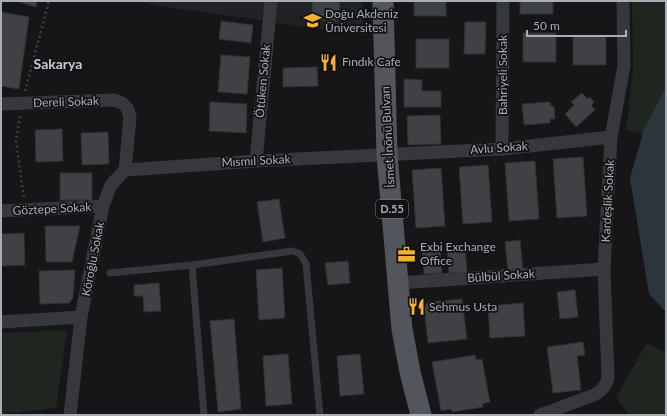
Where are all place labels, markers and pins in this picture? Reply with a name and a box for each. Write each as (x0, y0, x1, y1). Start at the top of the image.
place label: Doğu Akdeniz Üniversitesi (325, 6, 399, 35)
school or university icon: Doğu Akdeniz Üniversitesi (302, 11, 322, 31)
restaurant icon: Fındık Cafe (319, 52, 339, 72)
place label: Fındık Cafe (342, 54, 401, 69)
place label: Exbi Exchange Office (420, 239, 496, 268)
office icon: Exbi Exchange Office (397, 244, 417, 264)
restaurant icon: Sehmus Usta (406, 297, 426, 317)
place label: Sehmus Usta (429, 299, 497, 314)

